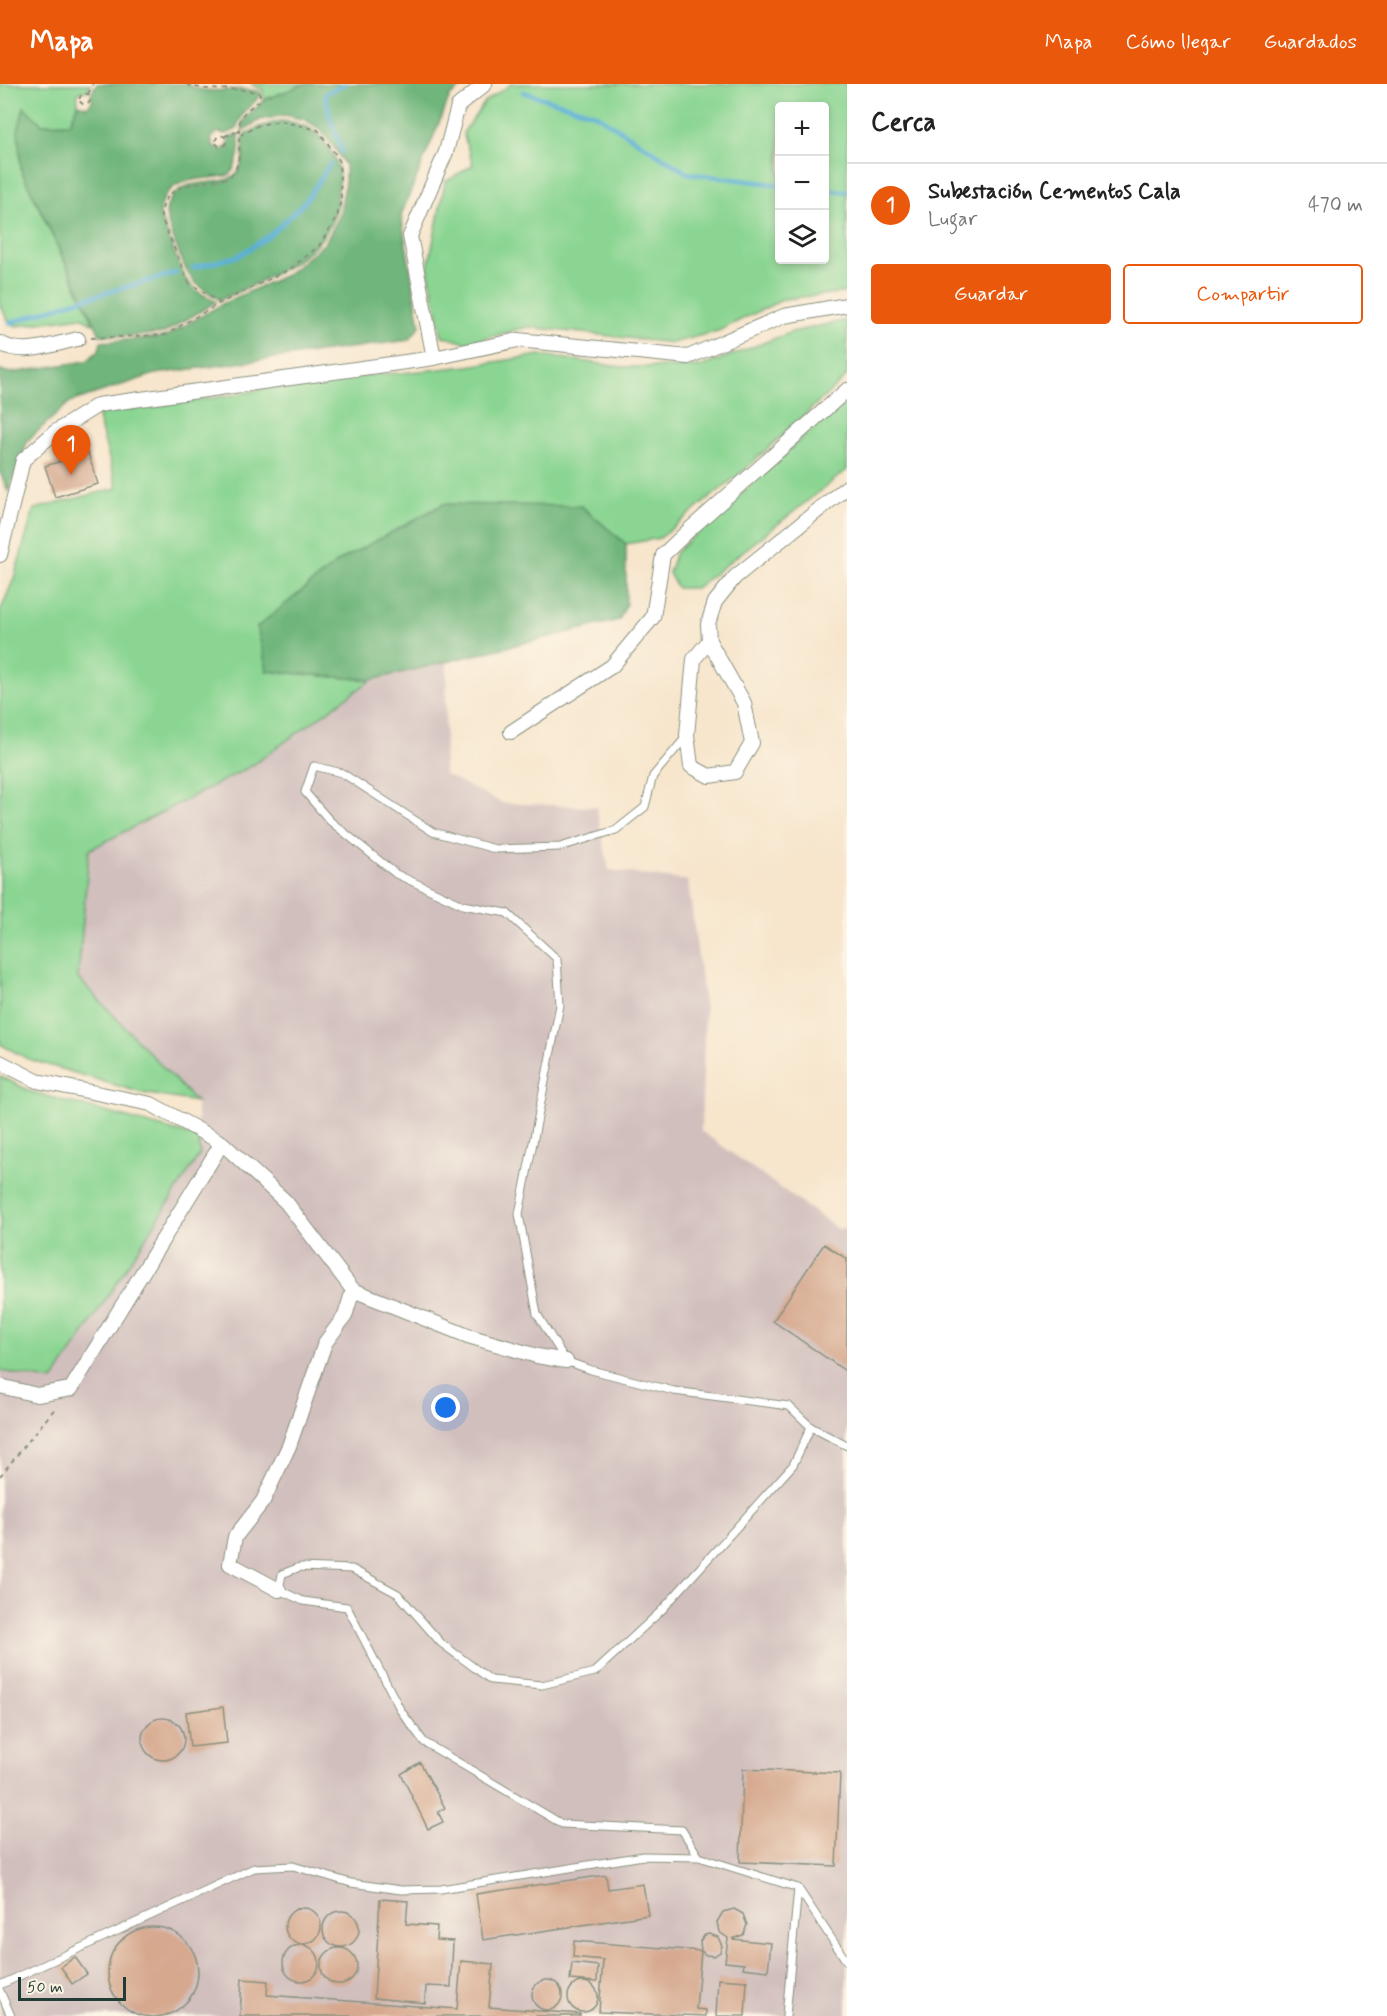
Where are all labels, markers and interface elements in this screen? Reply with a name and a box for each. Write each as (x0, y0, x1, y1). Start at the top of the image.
text: Mapa (30, 24, 94, 61)
text: Mapa (1045, 28, 1093, 56)
text: Cómo llegar (1126, 28, 1231, 56)
text: Guardados (1264, 28, 1357, 56)
map controls (775, 102, 829, 264)
button: + (775, 102, 829, 156)
text: Cerca (871, 106, 936, 140)
button: − (775, 156, 829, 210)
text: Subestación Cementos Cala (928, 178, 1181, 206)
text: 1 (886, 192, 895, 219)
text: 470 m (1308, 192, 1363, 219)
text: Lugar (928, 206, 977, 233)
button: layers (775, 210, 829, 264)
button: Guardar (871, 264, 1111, 324)
button: Compartir (1123, 264, 1363, 324)
pin: 1 (52, 426, 90, 475)
your location (431, 1393, 460, 1422)
scale bar (18, 1974, 126, 2002)
text: 50 m (27, 1977, 63, 1998)

